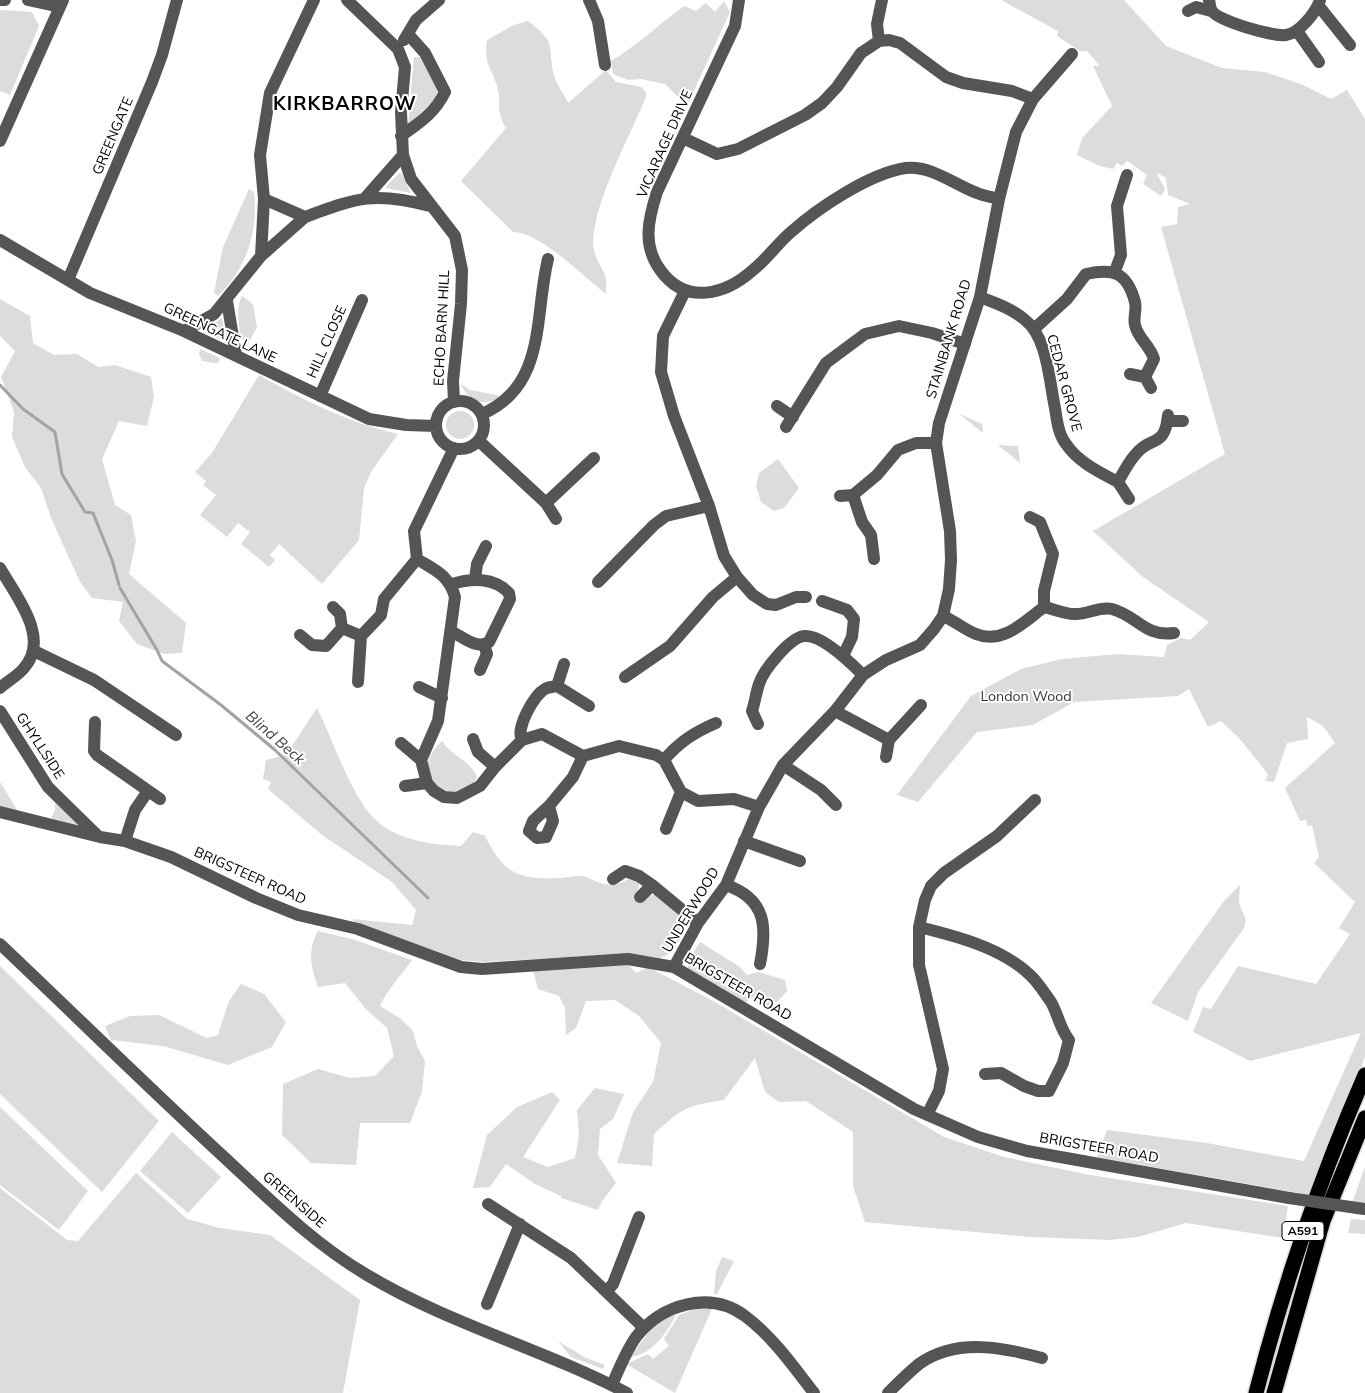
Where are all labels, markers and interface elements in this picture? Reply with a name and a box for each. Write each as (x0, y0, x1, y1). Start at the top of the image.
street label: VICARAGE DRIVE (634, 87, 696, 201)
district label: KIRKBARROW (272, 93, 418, 115)
street label: GREENGATE (89, 95, 137, 177)
street label: ECHO BARN HILL (431, 270, 453, 386)
street label: STAINBANK ROAD (923, 277, 975, 401)
street label: GREENGATE LANE (161, 299, 279, 367)
street label: HILL CLOSE (304, 303, 350, 381)
street label: CEDAR GROVE (1043, 332, 1085, 434)
park label: London Wood (980, 689, 1072, 705)
water label: Blind Beck (242, 707, 308, 769)
street label: GHYLLSIDE (12, 710, 68, 782)
street label: BRIGSTEER ROAD (191, 844, 309, 908)
street label: UNDERWOOD (659, 864, 723, 956)
street label: BRIGSTEER ROAD (681, 950, 795, 1024)
street label: BRIGSTEER ROAD (1038, 1129, 1160, 1167)
street label: GREENSIDE (259, 1168, 329, 1232)
road number: A591 (1282, 1222, 1324, 1240)

